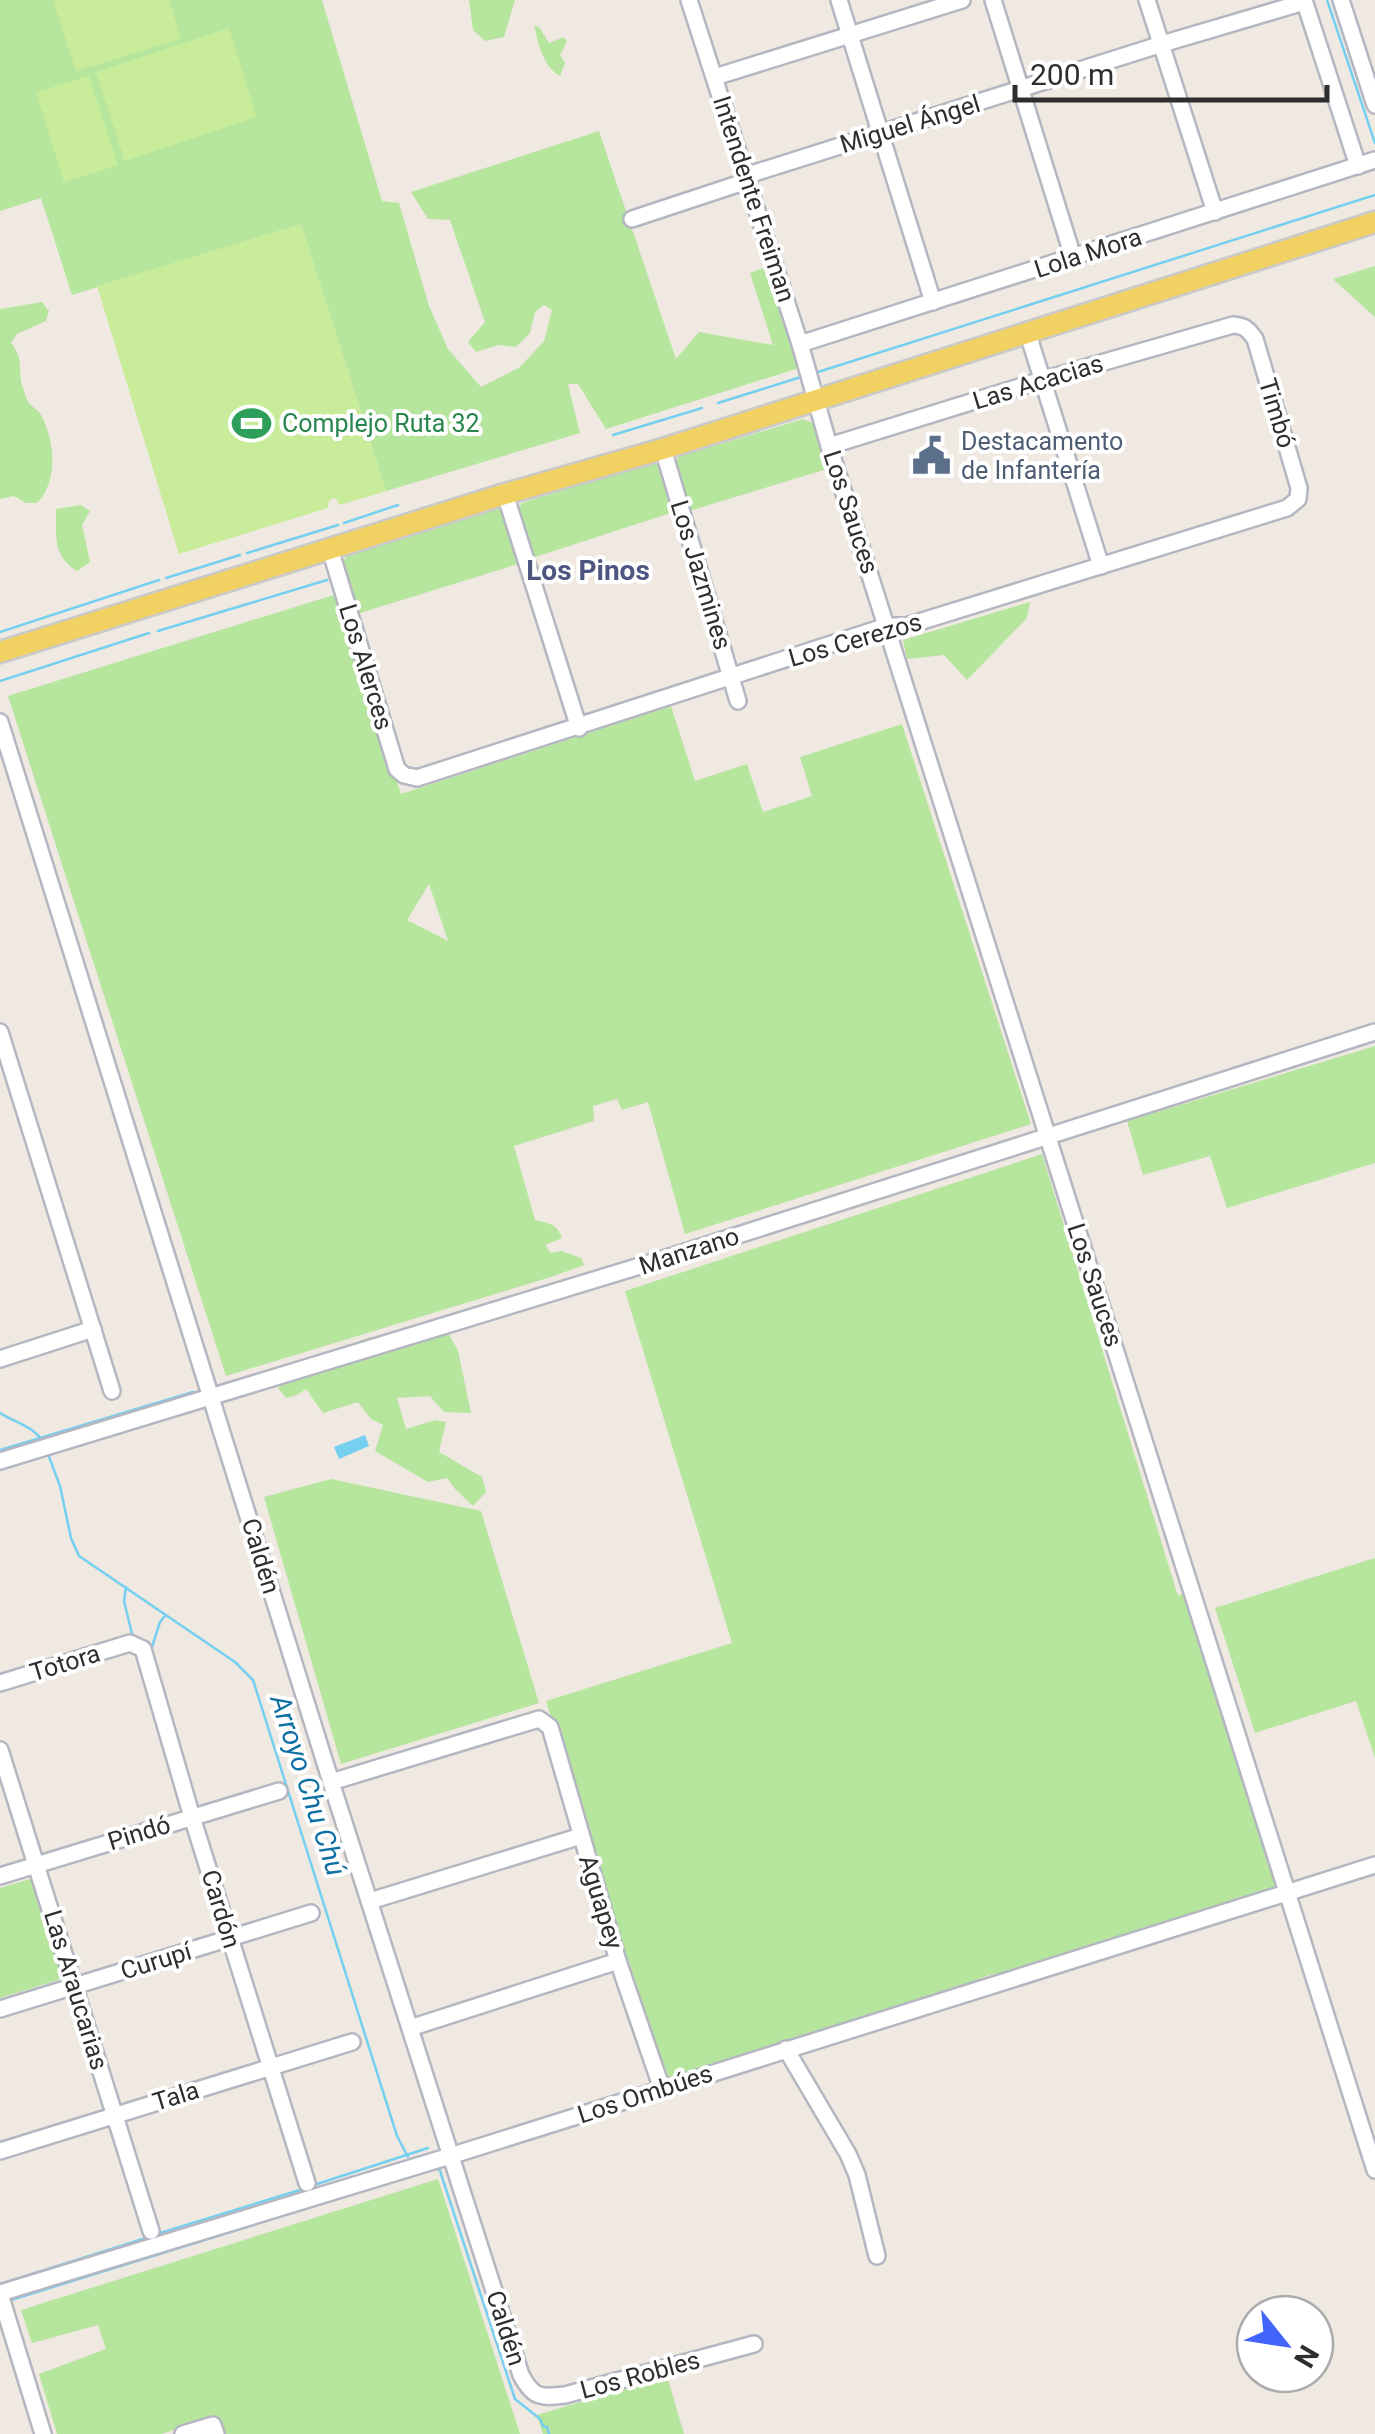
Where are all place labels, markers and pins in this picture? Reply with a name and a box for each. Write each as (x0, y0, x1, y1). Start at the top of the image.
sports icon: Complejo Ruta 32 (231, 402, 273, 444)
place label: Complejo Ruta 32 (282, 409, 480, 438)
place label: Destacamento de Infantería (961, 427, 1123, 485)
public building icon: Destacamento de Infantería (910, 434, 952, 476)

